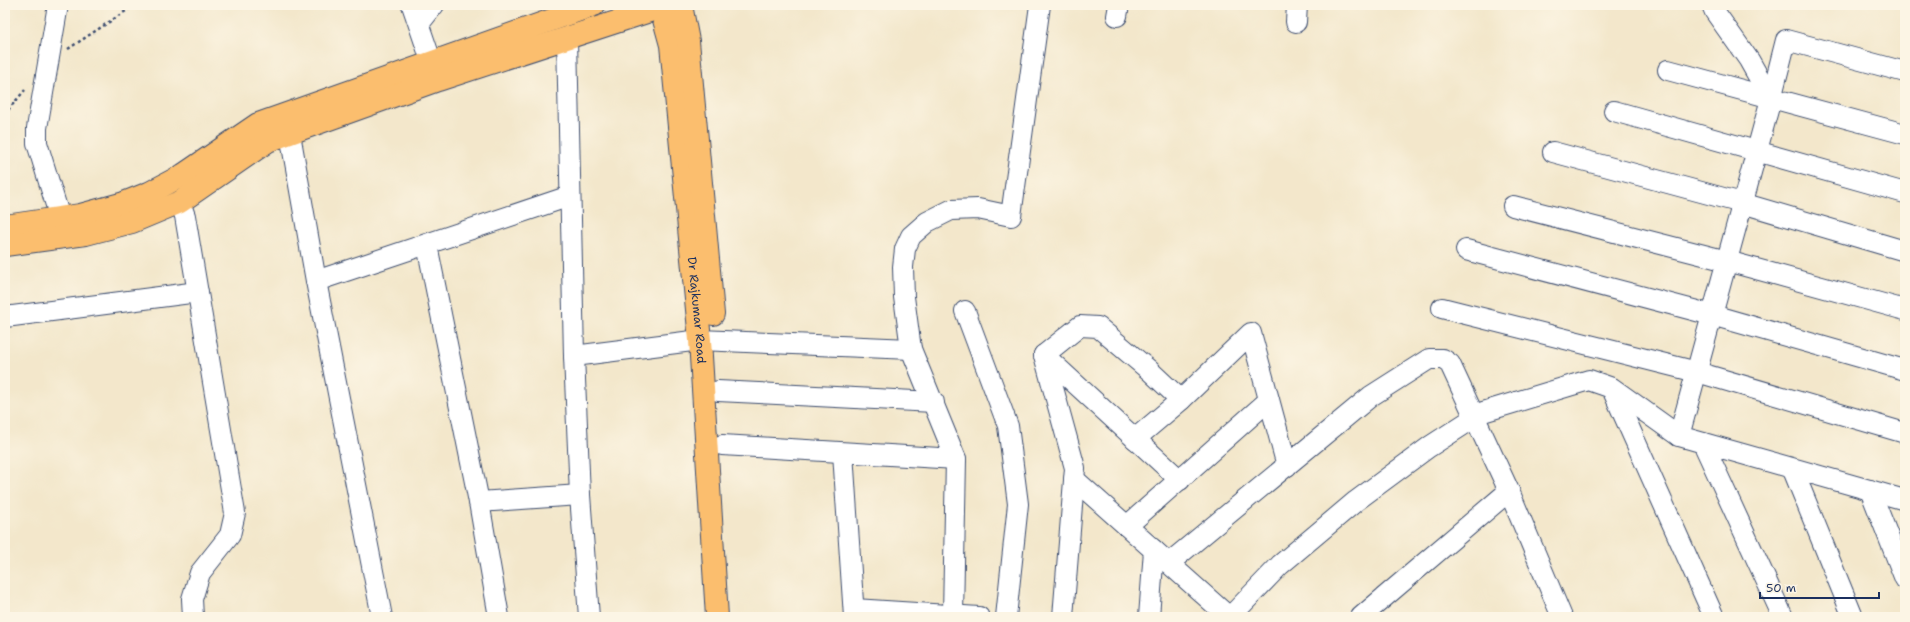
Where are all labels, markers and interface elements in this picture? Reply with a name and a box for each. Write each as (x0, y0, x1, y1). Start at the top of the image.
street label: Dr Rajkumar Road (684, 256, 709, 365)
scale bar (1760, 574, 1879, 600)
text: 50 m (1766, 580, 1796, 596)

